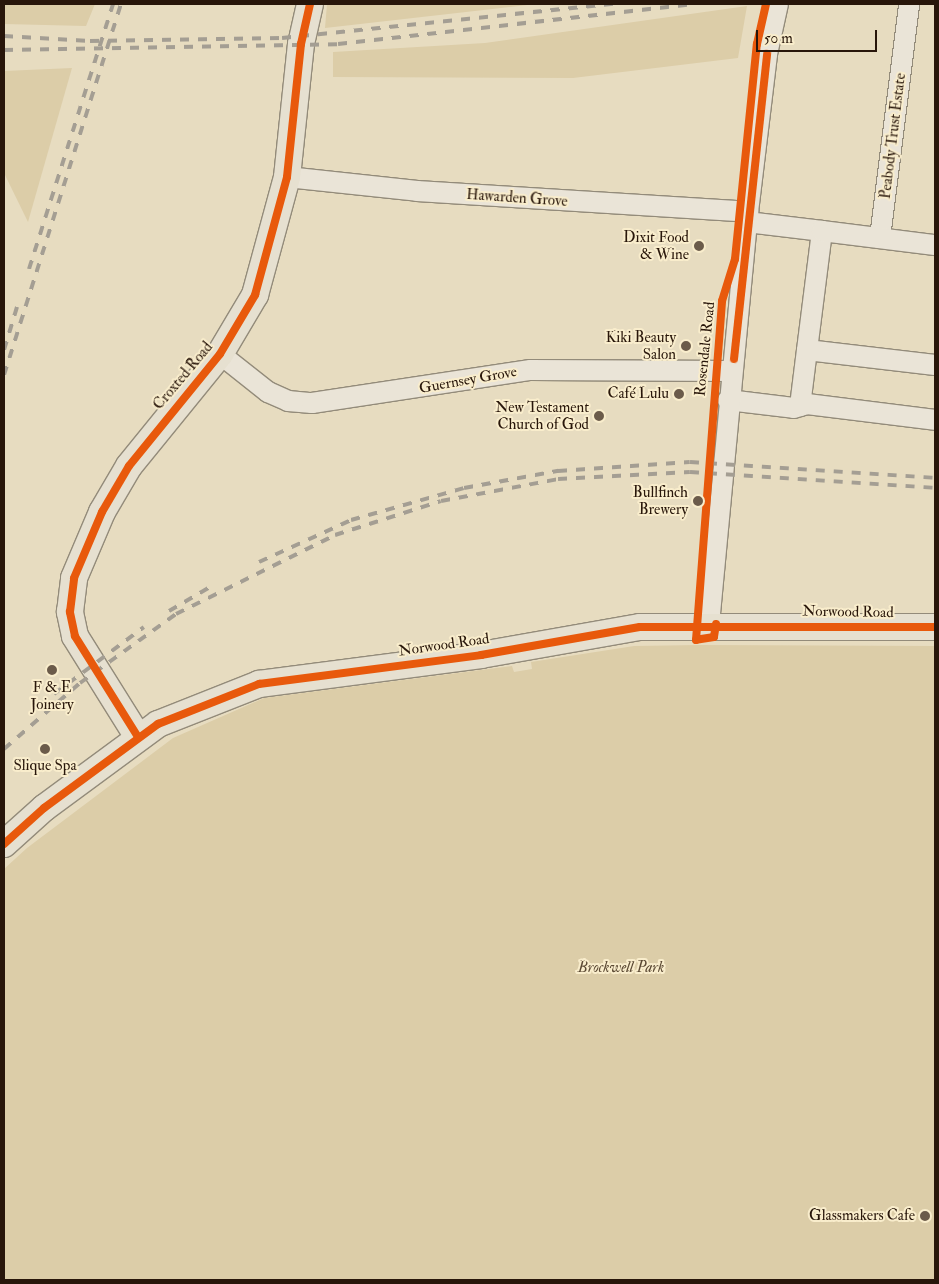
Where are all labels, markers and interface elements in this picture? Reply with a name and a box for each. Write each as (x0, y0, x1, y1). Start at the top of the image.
scale bar (759, 20, 880, 52)
text: 50 m (764, 29, 793, 48)
street label: Peabody Trust Estate (876, 72, 910, 200)
street label: Hawarden Grove (466, 185, 568, 211)
place label: Dixit Food & Wine (623, 228, 689, 263)
marker: Dixit Food & Wine (693, 240, 705, 252)
street label: Rosendale Road (691, 301, 719, 397)
place label: Kiki Beauty Salon (606, 328, 676, 363)
street label: Croxted Road (149, 338, 217, 414)
marker: Kiki Beauty Salon (680, 340, 692, 352)
street label: Guernsey Grove (418, 363, 518, 397)
place label: Café Lulu (608, 385, 669, 403)
marker: Café Lulu (673, 388, 685, 400)
place label: New Testament Church of God (495, 398, 589, 433)
marker: New Testament Church of God (593, 410, 605, 422)
place label: Bullfinch Brewery (633, 483, 688, 518)
marker: Bullfinch Brewery (692, 495, 704, 507)
street label: Norwood Road (802, 602, 894, 622)
street label: Norwood Road (397, 630, 491, 660)
marker: F & E Joinery (46, 664, 58, 676)
place label: F & E Joinery (30, 678, 74, 713)
marker: Slique Spa (39, 743, 51, 755)
place label: Slique Spa (13, 757, 77, 775)
park label: Brockwell Park (578, 959, 664, 977)
place label: Glassmakers Cafe (809, 1207, 915, 1225)
marker: Glassmakers Cafe (919, 1210, 931, 1222)

